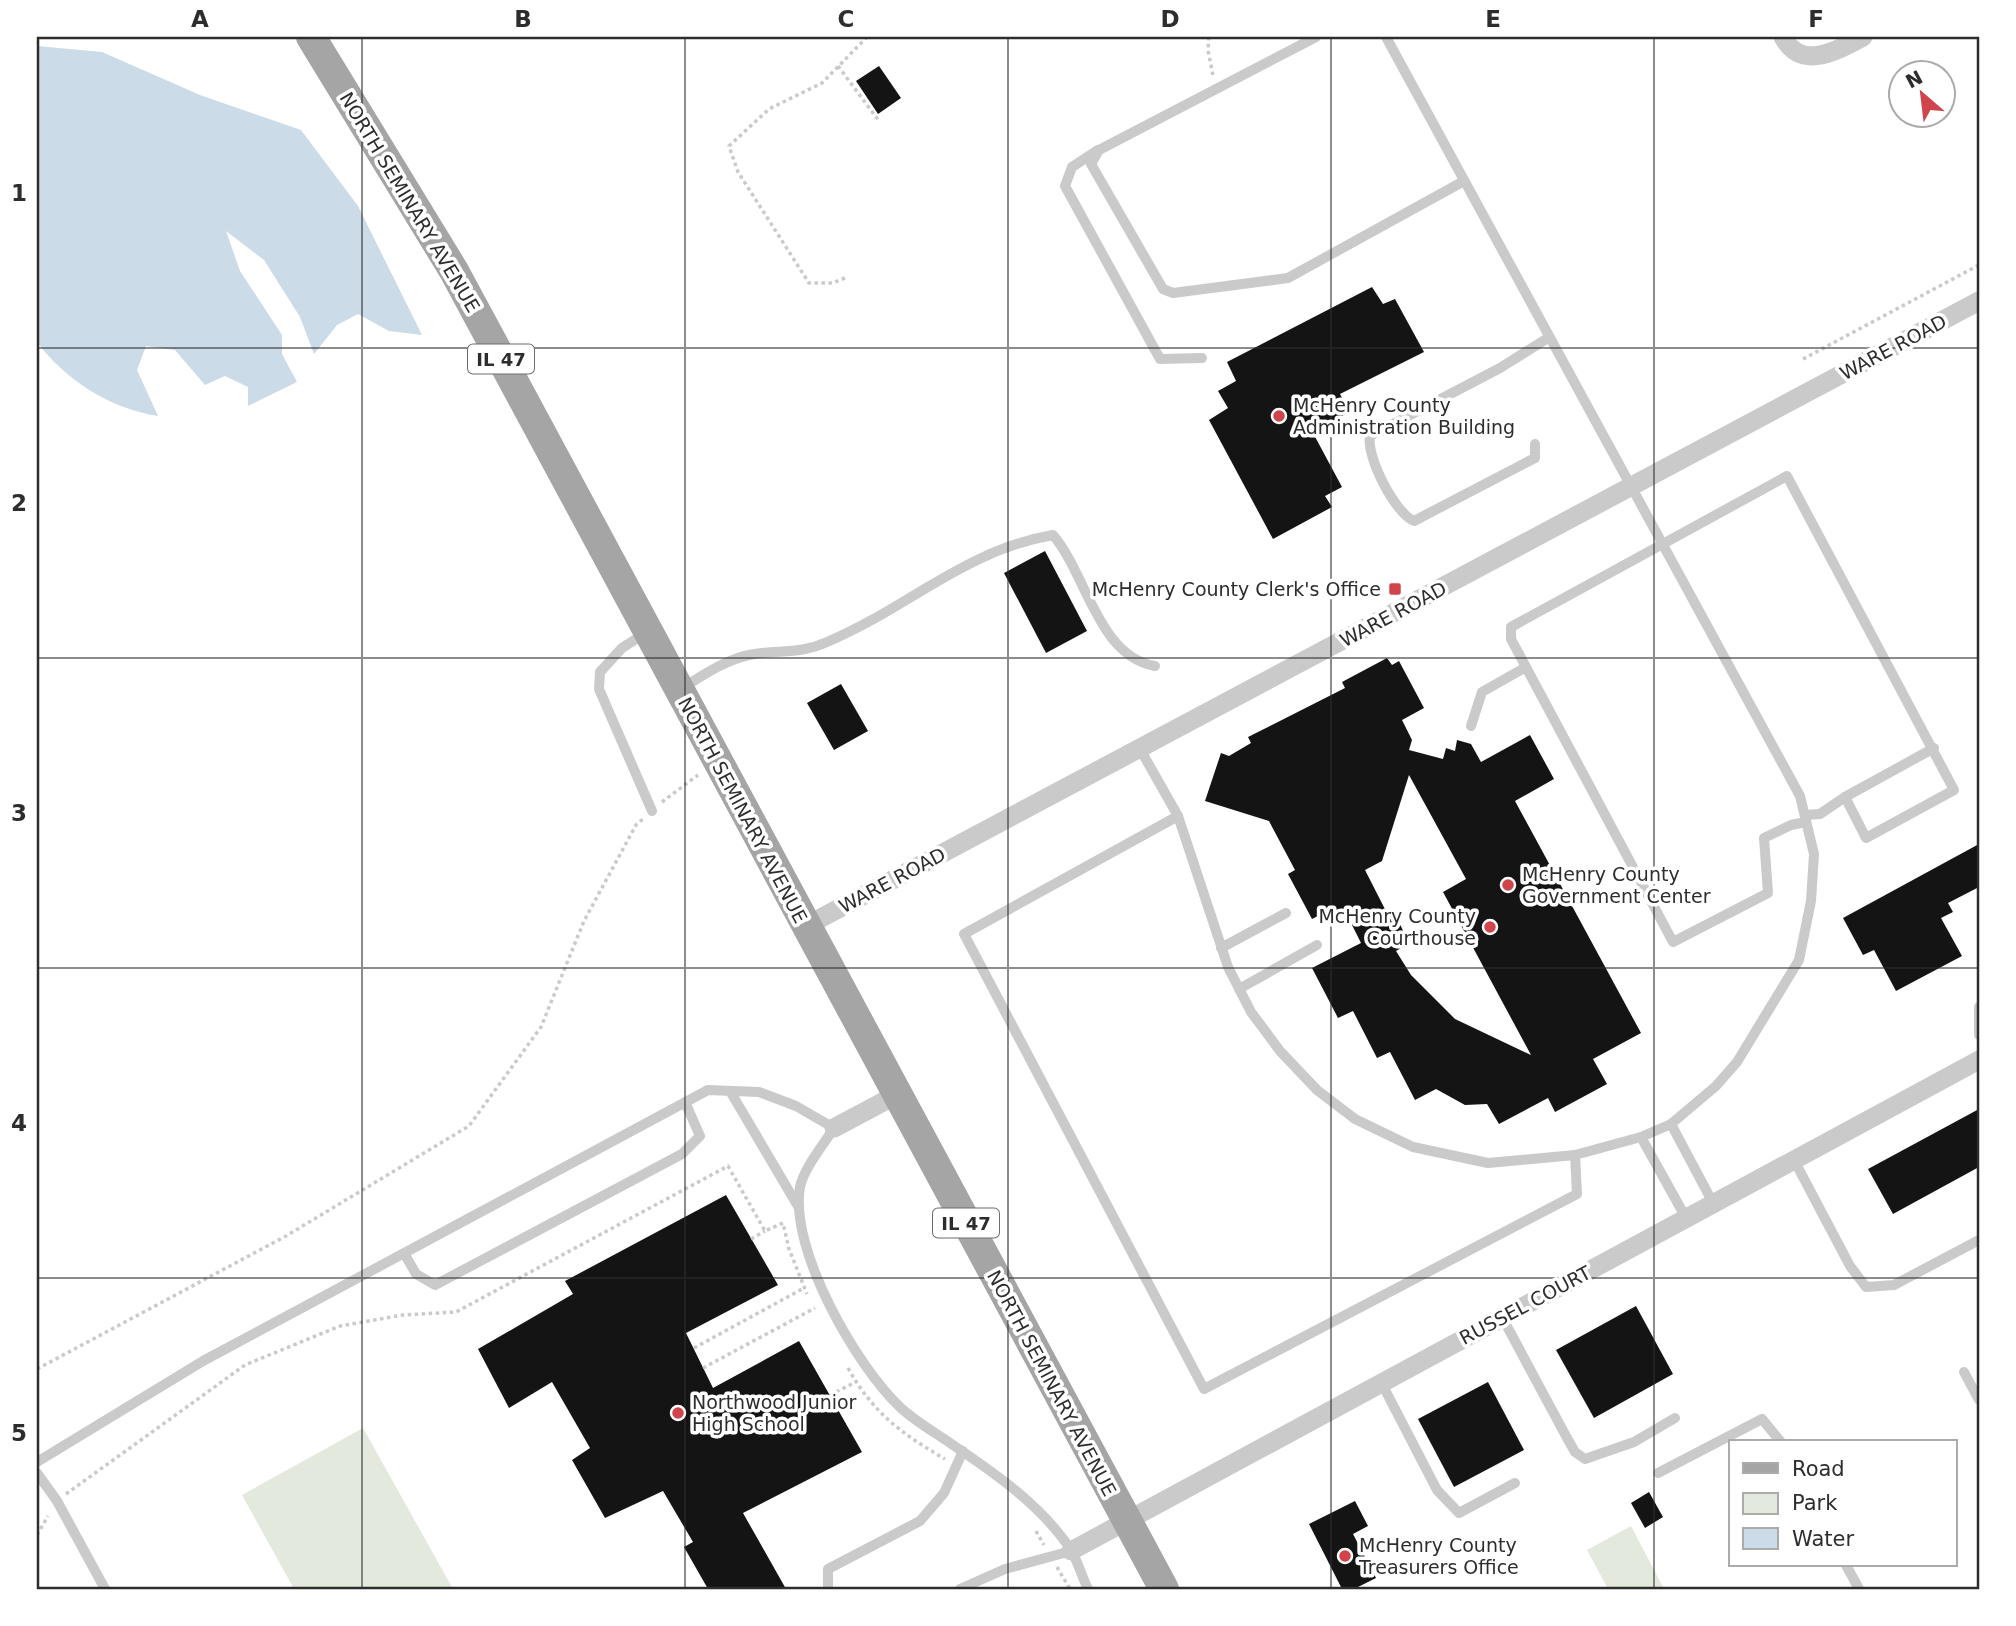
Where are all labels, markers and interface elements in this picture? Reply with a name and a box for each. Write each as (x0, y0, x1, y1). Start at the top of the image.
text: A (191, 6, 209, 32)
text: B (514, 6, 532, 32)
text: C (838, 6, 854, 32)
text: D (1160, 6, 1180, 32)
text: E (1485, 6, 1501, 32)
text: F (1808, 6, 1824, 32)
north arrow (1886, 60, 1956, 130)
text: N (1902, 66, 1926, 92)
street label: NORTH SEMINARY AVENUE (335, 88, 485, 316)
text: 1 (11, 180, 27, 206)
street label: WARE ROAD (1836, 310, 1950, 384)
road number: IL 47 (468, 344, 534, 374)
place label: McHenry County Administration Building (1293, 394, 1515, 438)
marker: McHenry County Administration Building (1271, 408, 1287, 424)
text: 2 (11, 490, 27, 516)
street label: WARE ROAD (1336, 577, 1450, 651)
place label: McHenry County Clerk's Office (1092, 578, 1381, 600)
marker: McHenry County Clerk's Office (1387, 581, 1403, 597)
street label: NORTH SEMINARY AVENUE (674, 693, 812, 927)
text: 3 (11, 800, 27, 826)
street label: WARE ROAD (835, 843, 949, 917)
place label: McHenry County Government Center (1522, 863, 1711, 907)
marker: McHenry County Government Center (1500, 877, 1516, 893)
place label: McHenry County Courthouse (1318, 905, 1476, 949)
marker: McHenry County Courthouse (1482, 919, 1498, 935)
text: 4 (11, 1110, 27, 1136)
road number: IL 47 (933, 1208, 999, 1238)
street label: RUSSEL COURT (1456, 1261, 1595, 1349)
street label: NORTH SEMINARY AVENUE (983, 1266, 1121, 1500)
place label: Northwood Junior High School (692, 1391, 857, 1435)
marker: Northwood Junior High School (670, 1405, 686, 1421)
text: 5 (11, 1420, 27, 1446)
legend (1729, 1440, 1956, 1566)
text: Road (1792, 1457, 1845, 1481)
text: Park (1792, 1491, 1838, 1515)
text: Water (1792, 1527, 1854, 1551)
place label: McHenry County Treasurers Office (1358, 1534, 1519, 1578)
marker: McHenry County Treasurers Office (1337, 1548, 1353, 1564)

